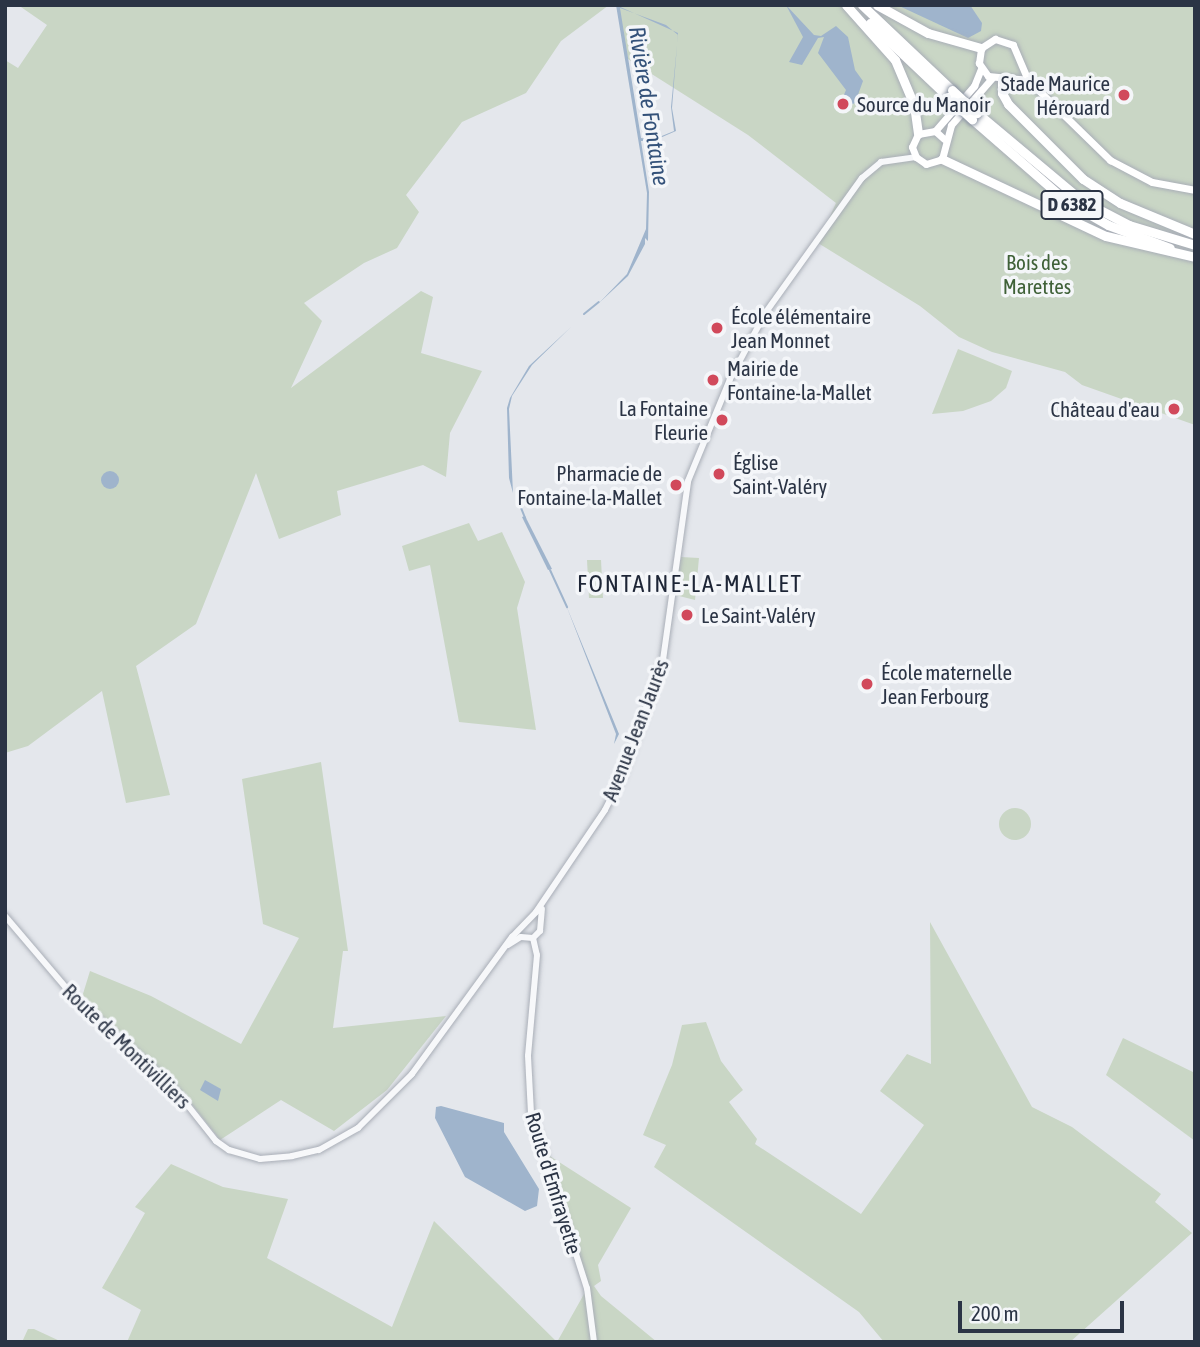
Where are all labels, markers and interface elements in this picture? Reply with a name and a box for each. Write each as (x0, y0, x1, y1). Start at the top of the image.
water label: Rivière de Fontaine (623, 24, 675, 188)
place label: Stade Maurice Hérouard (1001, 70, 1110, 120)
marker: Stade Maurice Hérouard (1116, 87, 1132, 103)
place label: Source du Manoir (857, 91, 990, 117)
marker: Source du Manoir (835, 96, 851, 112)
road number: D 6382 (1040, 190, 1104, 220)
park label: Bois des Marettes (1003, 249, 1071, 299)
place label: École élémentaire Jean Monnet (731, 303, 871, 353)
marker: École élémentaire Jean Monnet (709, 320, 725, 336)
place label: Mairie de Fontaine-la-Mallet (727, 355, 872, 405)
marker: Mairie de Fontaine-la-Mallet (705, 372, 721, 388)
place label: La Fontaine Fleurie (619, 395, 708, 445)
place label: Château d'eau (1050, 396, 1160, 422)
marker: Château d'eau (1166, 401, 1182, 417)
marker: La Fontaine Fleurie (714, 412, 730, 428)
place label: Église Saint-Valéry (733, 449, 827, 499)
place label: Pharmacie de Fontaine-la-Mallet (517, 460, 662, 510)
marker: Église Saint-Valéry (711, 466, 727, 482)
marker: Pharmacie de Fontaine-la-Mallet (668, 477, 684, 493)
district label: FONTAINE-LA-MALLET (579, 570, 801, 598)
place label: Le Saint-Valéry (701, 602, 816, 628)
marker: Le Saint-Valéry (679, 607, 695, 623)
street label: Avenue Jean Jaurès (596, 656, 674, 804)
place label: École maternelle Jean Ferbourg (881, 659, 1012, 709)
marker: École maternelle Jean Ferbourg (859, 676, 875, 692)
street label: Route de Montivilliers (58, 978, 196, 1114)
street label: Route d'Emfrayette (520, 1109, 588, 1257)
scale bar (962, 1288, 1128, 1332)
text: 200 m (971, 1301, 1019, 1325)

